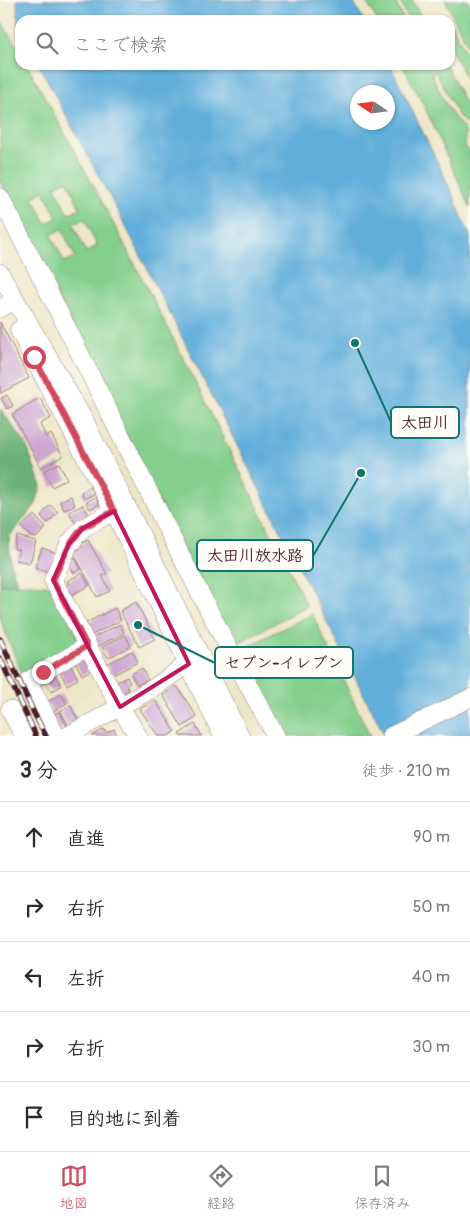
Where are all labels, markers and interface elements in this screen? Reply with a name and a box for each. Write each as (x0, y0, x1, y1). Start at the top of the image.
search box (15, 15, 455, 70)
icon: search (33, 29, 61, 57)
text: ここで検索 (73, 33, 168, 57)
north arrow (350, 85, 395, 130)
route start (23, 346, 46, 369)
callout: 太田川 (391, 407, 459, 438)
text: 太田川 (401, 413, 449, 433)
callout: 太田川放水路 (197, 540, 313, 571)
text: 太田川放水路 (207, 546, 303, 566)
callout: セブン-イレブン (215, 647, 353, 678)
text: セブン-イレブン (225, 653, 343, 673)
route end (32, 661, 55, 684)
text: 3 分 (20, 757, 57, 784)
text: 徒歩 · 210 m (362, 761, 450, 781)
icon: ahead (20, 823, 48, 851)
text: 直進 (67, 827, 105, 851)
text: 90 m (413, 827, 450, 847)
icon: right (20, 893, 48, 921)
text: 右折 (67, 897, 105, 921)
text: 50 m (413, 897, 450, 917)
icon: left (20, 963, 48, 991)
text: 左折 (67, 967, 105, 991)
text: 40 m (412, 967, 450, 987)
icon: right (20, 1033, 48, 1061)
text: 右折 (67, 1037, 105, 1061)
text: 30 m (412, 1037, 450, 1057)
icon: arrive (20, 1103, 48, 1131)
text: 目的地に到着 (67, 1107, 181, 1131)
tab: 地図 (60, 1162, 88, 1212)
tab: 経路 (207, 1162, 235, 1212)
tab: 保存済み (354, 1162, 410, 1212)

